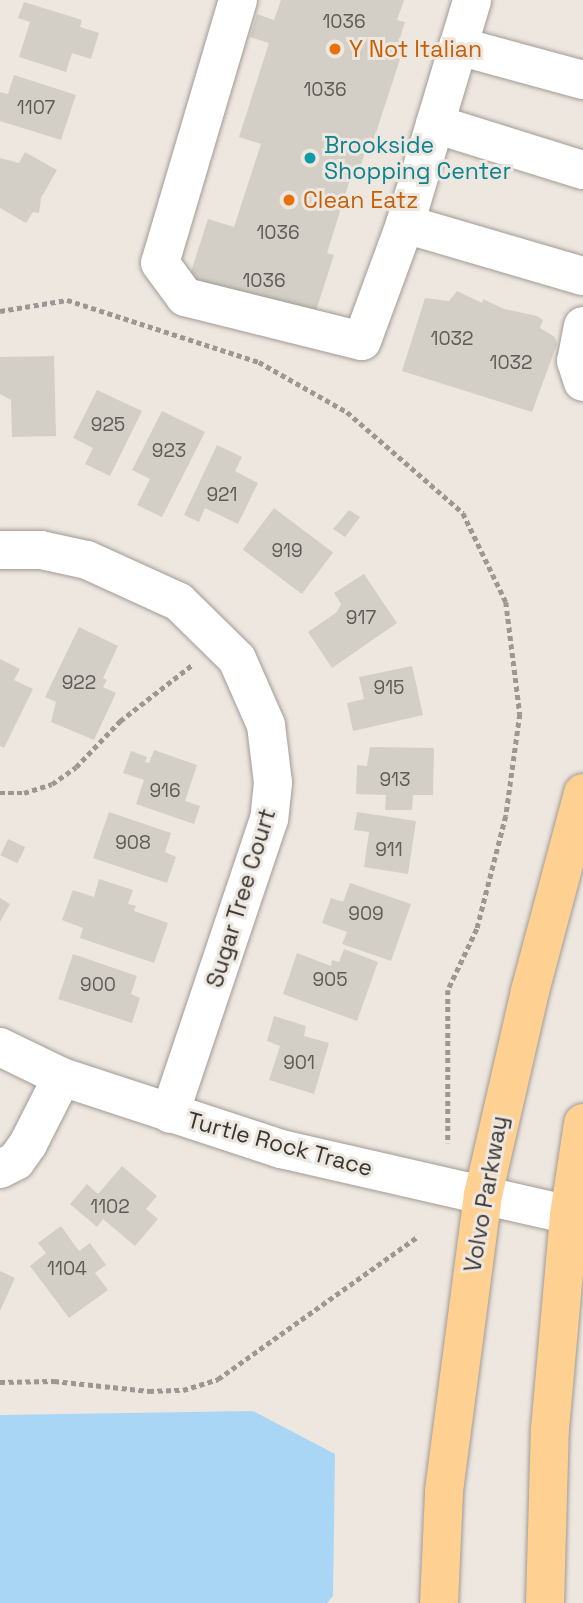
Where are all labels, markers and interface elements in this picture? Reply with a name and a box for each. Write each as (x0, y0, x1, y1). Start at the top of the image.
house number: 1036 (322, 11, 366, 33)
place label: Y Not Italian (349, 35, 482, 63)
marker: Y Not Italian (327, 41, 343, 57)
house number: 1036 (303, 79, 347, 101)
house number: 1107 (17, 97, 55, 119)
place label: Brookside Shopping Center (324, 131, 511, 185)
marker: Brookside Shopping Center (302, 150, 318, 166)
place label: Clean Eatz (303, 186, 418, 214)
marker: Clean Eatz (281, 192, 297, 208)
house number: 1036 (256, 222, 300, 244)
house number: 1036 (242, 270, 286, 292)
house number: 1032 (430, 328, 474, 350)
house number: 1032 (489, 352, 533, 374)
house number: 925 (91, 414, 125, 436)
house number: 923 (152, 440, 186, 462)
house number: 921 (206, 484, 238, 506)
house number: 919 (271, 540, 303, 562)
house number: 917 (346, 607, 376, 629)
house number: 922 (62, 672, 96, 694)
house number: 915 (374, 677, 404, 699)
house number: 913 (379, 769, 411, 791)
house number: 916 (149, 780, 181, 802)
street label: Sugar Tree Court (201, 805, 281, 991)
house number: 908 (115, 832, 151, 854)
house number: 911 (375, 839, 403, 861)
house number: 909 (348, 903, 384, 925)
house number: 905 (312, 969, 348, 991)
house number: 900 (80, 974, 116, 996)
house number: 901 (283, 1052, 315, 1074)
street label: Turtle Rock Trace (184, 1106, 376, 1182)
street label: Volvo Parkway (459, 1114, 513, 1274)
house number: 1102 (90, 1196, 130, 1218)
house number: 1104 (47, 1258, 87, 1280)

